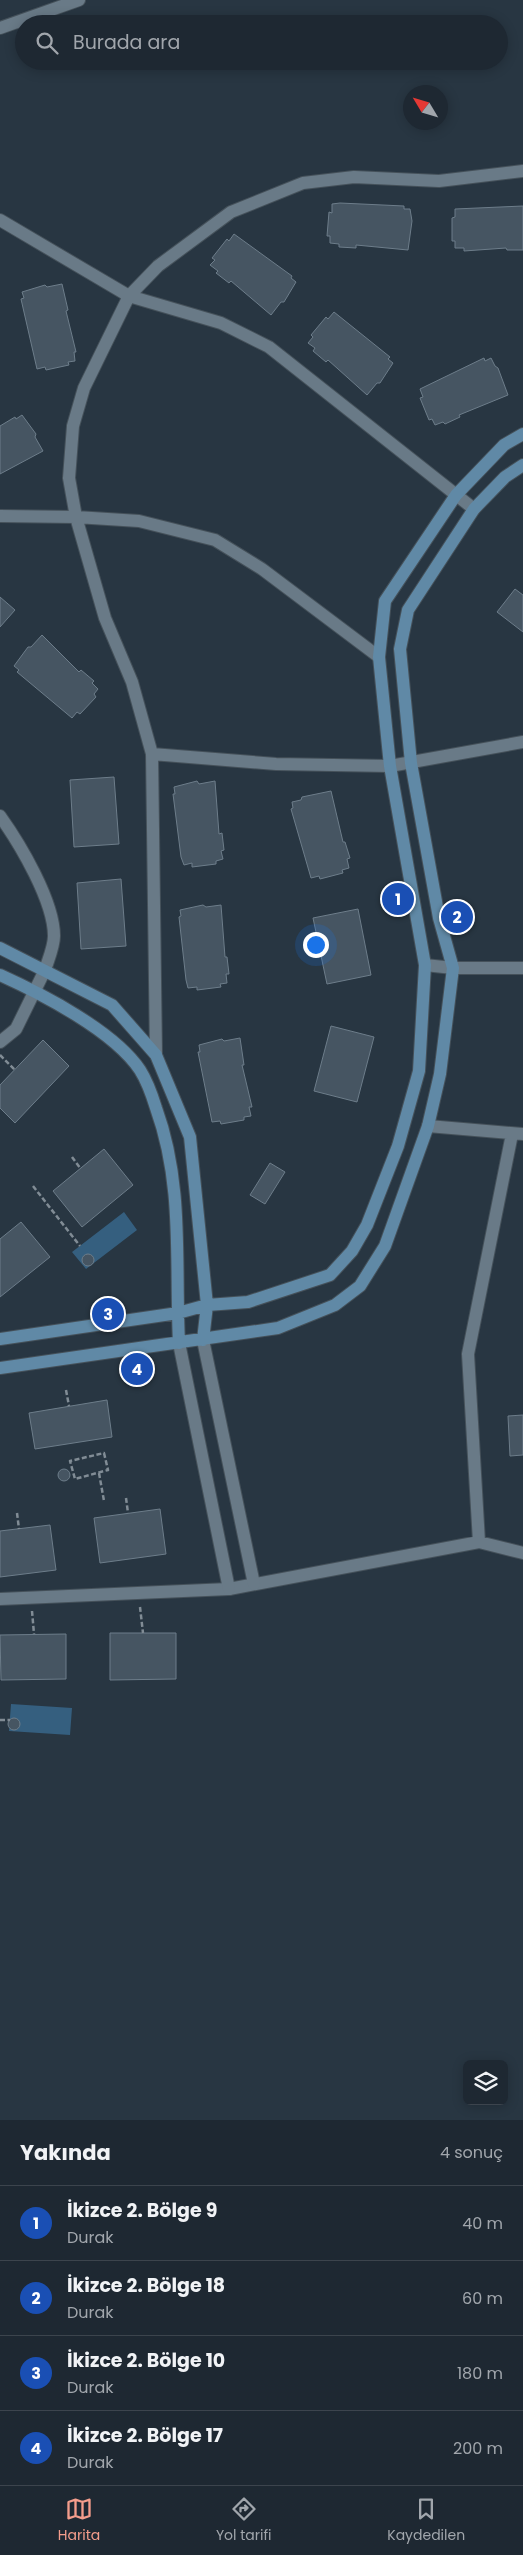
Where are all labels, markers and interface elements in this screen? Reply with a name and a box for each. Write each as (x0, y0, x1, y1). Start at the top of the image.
search box (15, 15, 508, 70)
icon: search (33, 29, 61, 57)
text: Burada ara (73, 29, 180, 56)
north arrow (403, 85, 448, 130)
pin: 1 (382, 880, 414, 918)
pin: 2 (441, 898, 473, 936)
your location (303, 932, 329, 958)
pin: 3 (92, 1295, 124, 1333)
pin: 4 (121, 1350, 153, 1388)
map controls (463, 2060, 508, 2105)
button: layers (463, 2060, 508, 2105)
text: Yakında (20, 2138, 111, 2167)
text: 4 sonuç (440, 2141, 503, 2164)
text: İkizce 2. Bölge 9 (67, 2197, 217, 2224)
text: 1 (33, 2212, 39, 2235)
text: 40 m (462, 2212, 503, 2235)
text: Durak (67, 2226, 114, 2249)
text: İkizce 2. Bölge 18 (67, 2272, 225, 2299)
text: 2 (31, 2287, 41, 2310)
text: 60 m (462, 2287, 503, 2310)
text: Durak (67, 2301, 114, 2324)
text: İkizce 2. Bölge 10 (67, 2347, 225, 2374)
text: 3 (31, 2362, 41, 2385)
text: 180 m (457, 2362, 503, 2385)
text: Durak (67, 2376, 114, 2399)
text: İkizce 2. Bölge 17 (67, 2422, 223, 2449)
text: 4 (31, 2437, 41, 2460)
text: 200 m (453, 2437, 503, 2460)
text: Durak (67, 2451, 114, 2474)
tab: Harita (58, 2495, 100, 2546)
tab: Yol tarifi (216, 2495, 272, 2546)
tab: Kaydedilen (387, 2495, 465, 2546)

